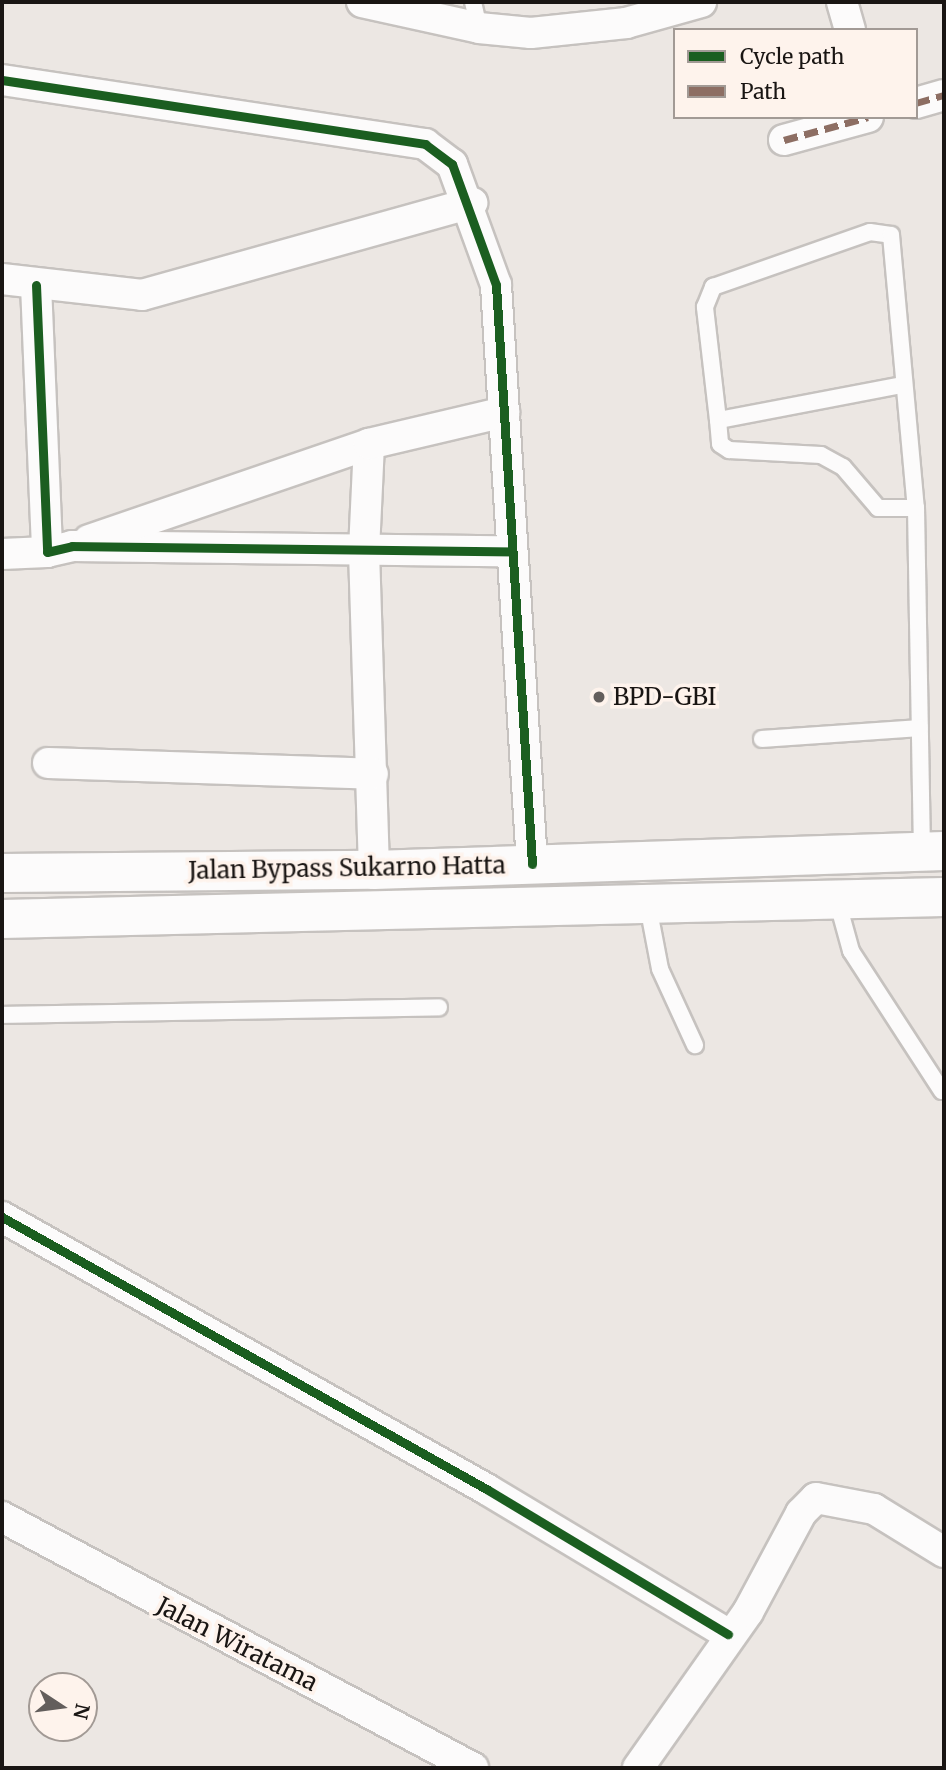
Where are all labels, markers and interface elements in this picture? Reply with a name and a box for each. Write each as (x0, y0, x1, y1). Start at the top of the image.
legend (673, 28, 918, 119)
text: Cycle path (740, 43, 844, 70)
text: Path (740, 78, 786, 105)
place label: BPD-GBI (613, 683, 716, 711)
marker: BPD-GBI (591, 689, 607, 705)
street label: Jalan Bypass Sukarno Hatta (188, 851, 506, 885)
street label: Jalan Wiratama (152, 1591, 322, 1697)
north arrow (28, 1672, 98, 1742)
text: N (68, 1701, 95, 1721)

